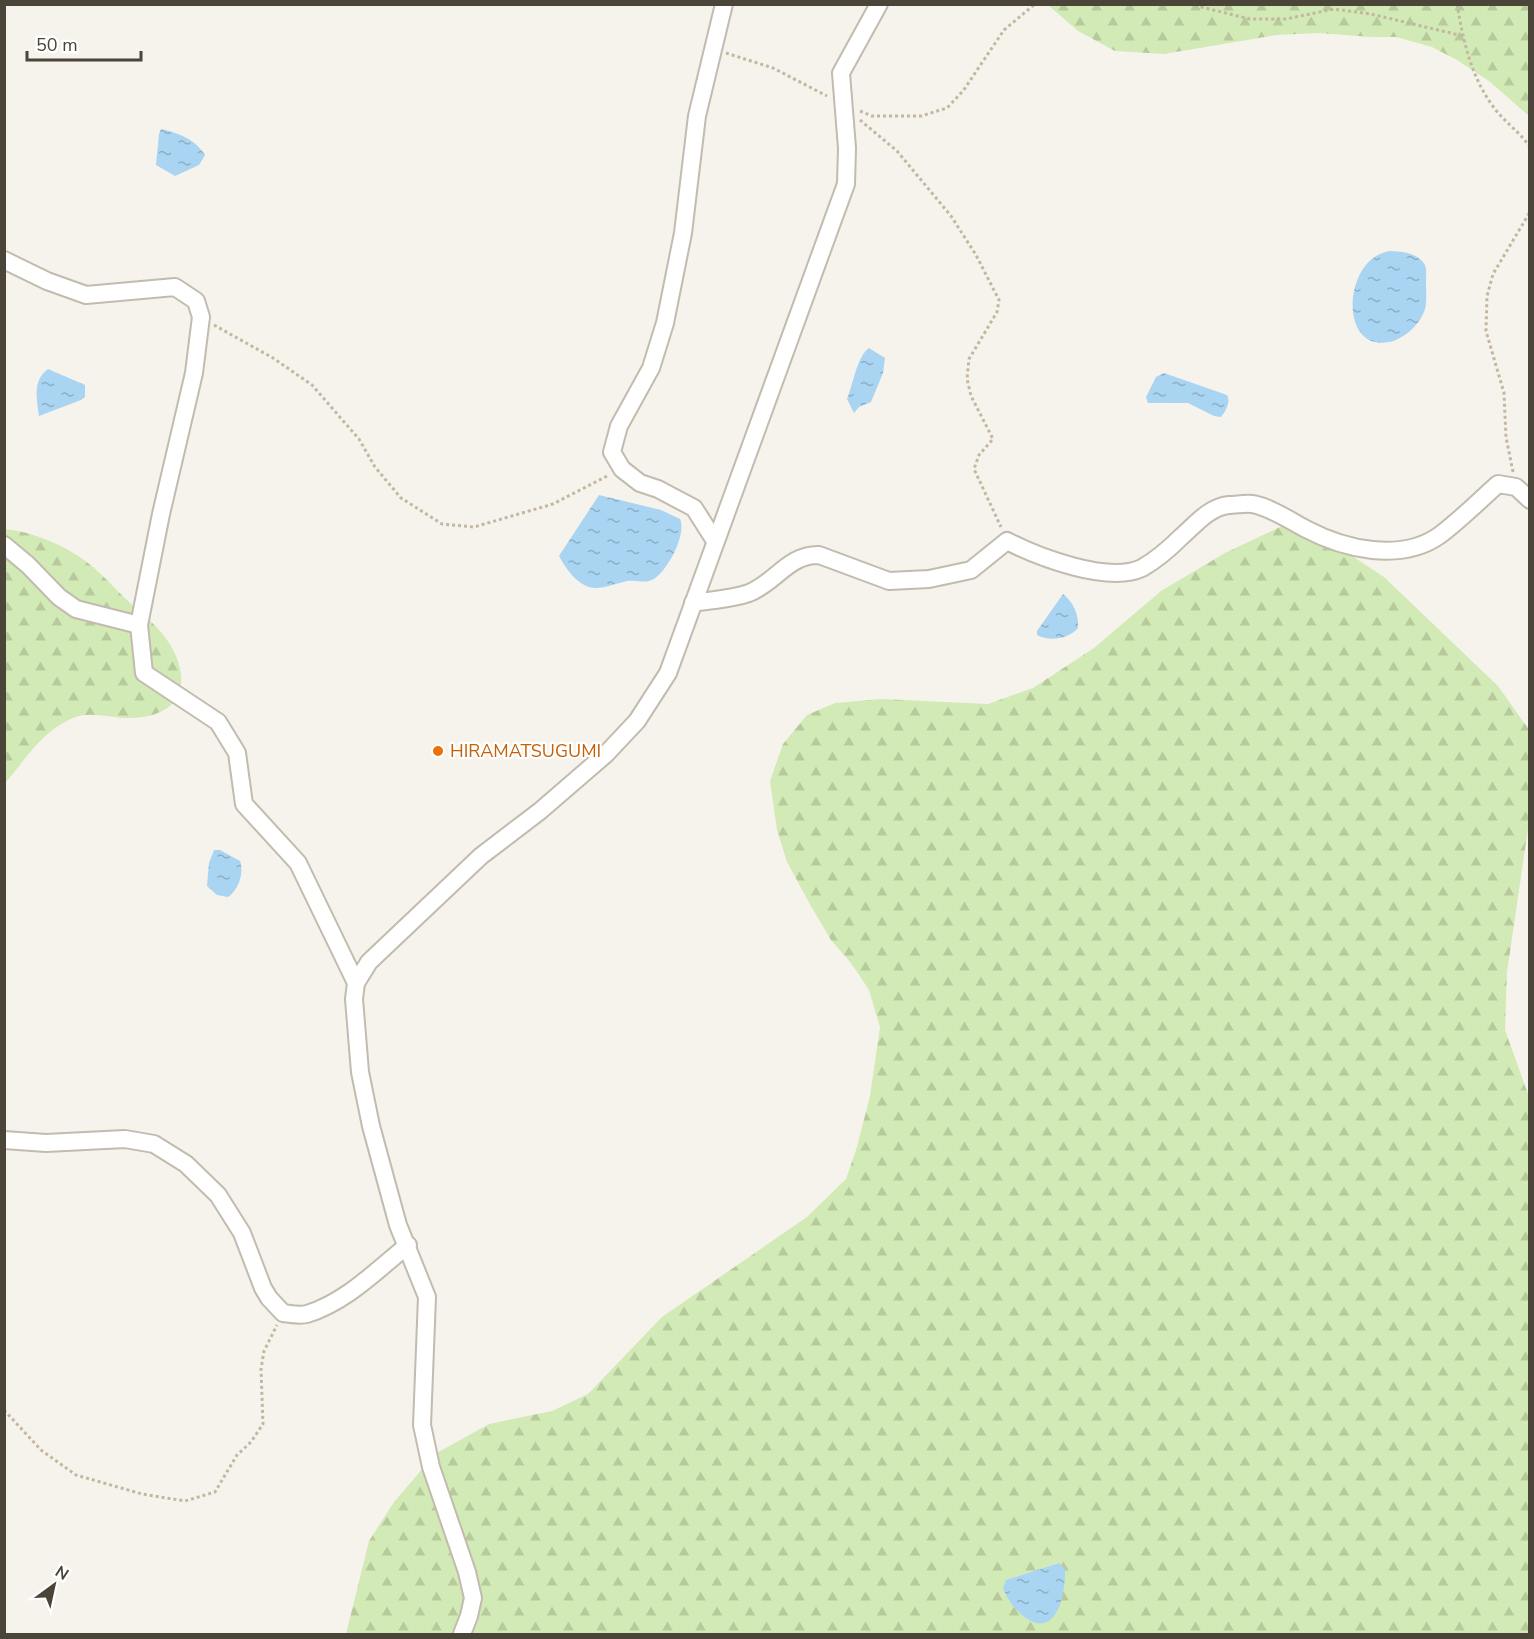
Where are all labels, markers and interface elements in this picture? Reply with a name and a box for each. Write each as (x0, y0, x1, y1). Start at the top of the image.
scale bar (27, 24, 141, 62)
text: 50 m (36, 33, 78, 57)
place label: HIRAMATSUGUMI (450, 739, 601, 763)
marker: HIRAMATSUGUMI (431, 744, 445, 758)
north arrow (24, 1555, 84, 1615)
text: N (51, 1561, 73, 1586)

